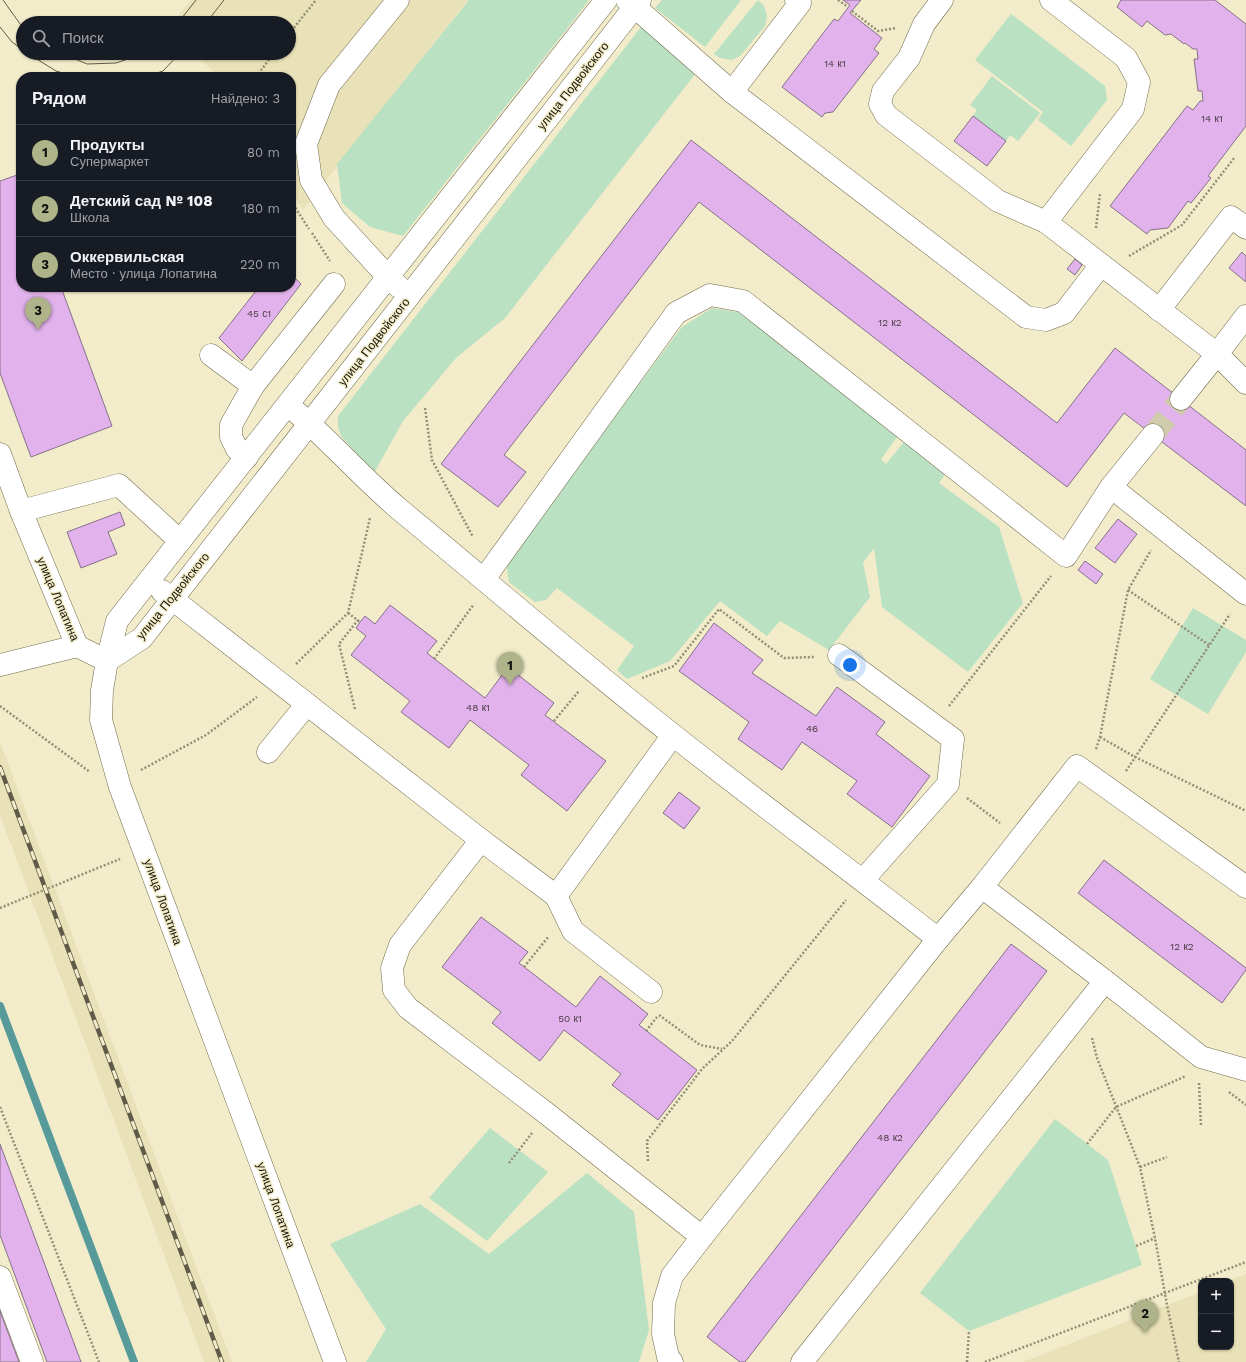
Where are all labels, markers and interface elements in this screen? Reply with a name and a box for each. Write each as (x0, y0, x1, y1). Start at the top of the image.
search box (16, 16, 296, 60)
icon: search (30, 27, 52, 49)
text: Поиск (62, 29, 104, 47)
street label: улица Подвойского (534, 39, 612, 133)
house number: 14 к1 (824, 58, 846, 69)
text: Рядом (32, 88, 87, 108)
text: Найдено: 3 (211, 91, 280, 106)
house number: 14 к1 (1201, 113, 1223, 124)
text: Продукты (70, 136, 145, 154)
text: 1 (42, 145, 48, 160)
text: 80 m (247, 145, 280, 160)
text: Супермаркет (70, 154, 149, 169)
text: Детский сад № 108 (70, 192, 213, 210)
text: 2 (41, 201, 49, 216)
text: 180 m (242, 201, 280, 216)
text: Школа (70, 210, 110, 225)
text: Оккервильская (70, 248, 184, 266)
text: 3 (41, 257, 49, 272)
text: 220 m (240, 257, 280, 272)
text: Место · улица Лопатина (70, 266, 217, 281)
street label: улица Подвойского (335, 295, 413, 389)
pin: 3 (25, 297, 51, 330)
house number: 45 с1 (247, 308, 271, 319)
house number: 12 к2 (878, 317, 902, 328)
street label: улица Подвойского (134, 550, 212, 642)
street label: улица Лопатина (34, 555, 82, 643)
pin: 1 (497, 652, 523, 685)
your location (840, 655, 860, 675)
house number: 48 к1 (466, 702, 490, 713)
house number: 46 (806, 723, 818, 734)
street label: улица Лопатина (141, 857, 185, 947)
house number: 12 к2 (1170, 941, 1194, 952)
house number: 50 к1 (558, 1013, 582, 1024)
house number: 48 к2 (877, 1132, 903, 1143)
street label: улица Лопатина (254, 1160, 298, 1250)
map controls (1198, 1278, 1234, 1350)
button: + (1198, 1278, 1234, 1314)
pin: 2 (1132, 1300, 1158, 1333)
button: − (1198, 1314, 1234, 1350)

